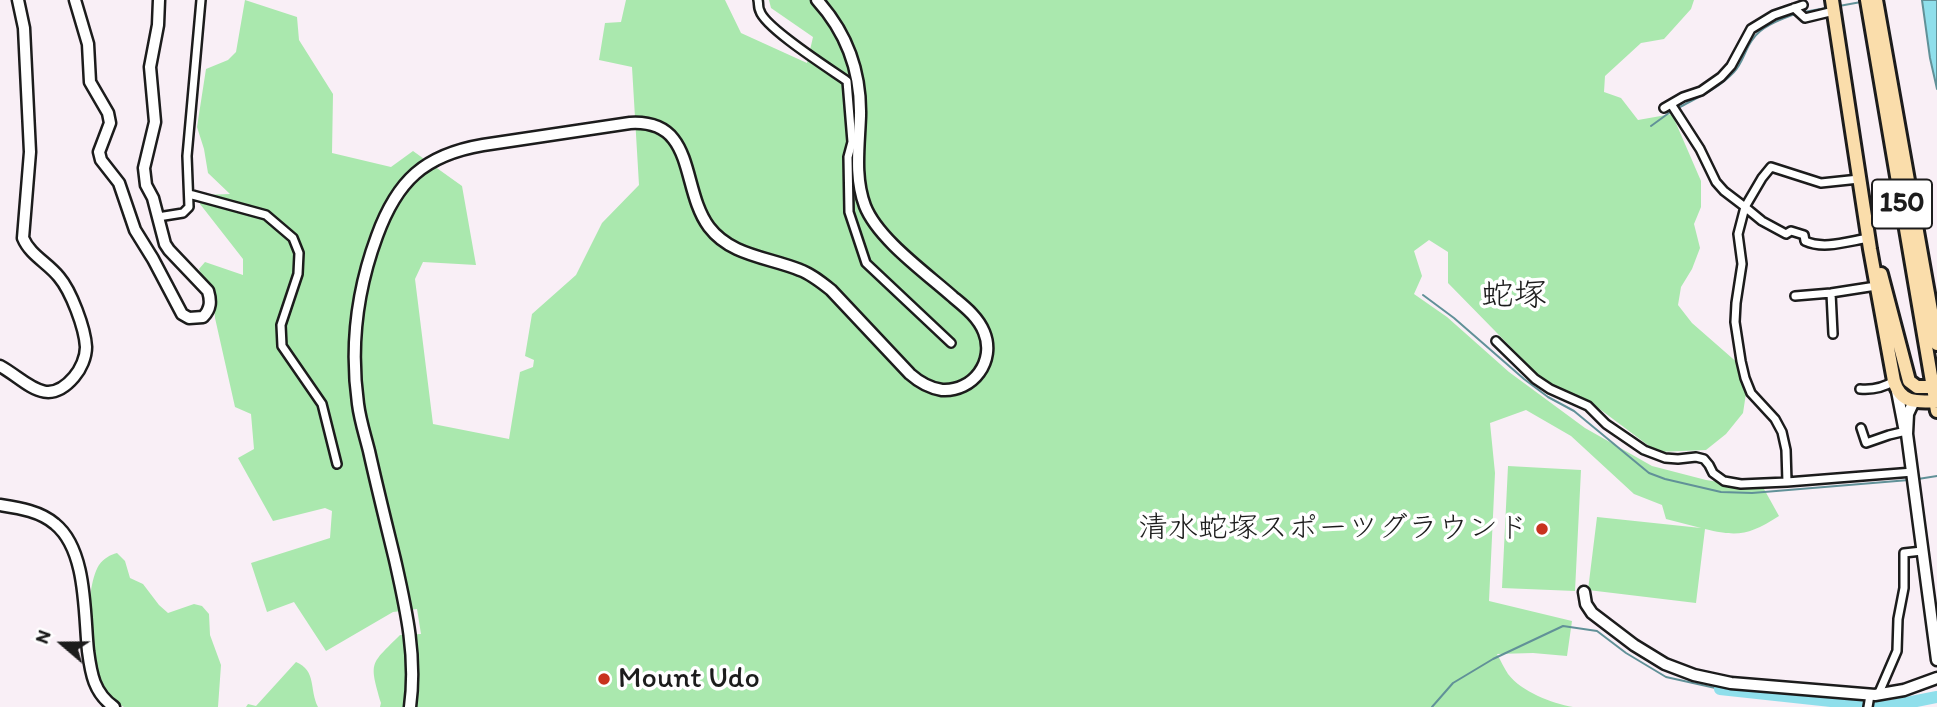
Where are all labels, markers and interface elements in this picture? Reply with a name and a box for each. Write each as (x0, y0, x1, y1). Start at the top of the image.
road number: 150 (1872, 180, 1932, 228)
district label: 蛇塚 (1481, 277, 1547, 317)
place label: 清水蛇塚スポーツグラウンド (1138, 511, 1528, 547)
marker: 清水蛇塚スポーツグラウンド (1534, 521, 1550, 537)
north arrow (28, 609, 98, 679)
text: N (30, 627, 56, 647)
place label: Mount Udo (618, 661, 760, 697)
marker: Mount Udo (596, 671, 612, 687)

